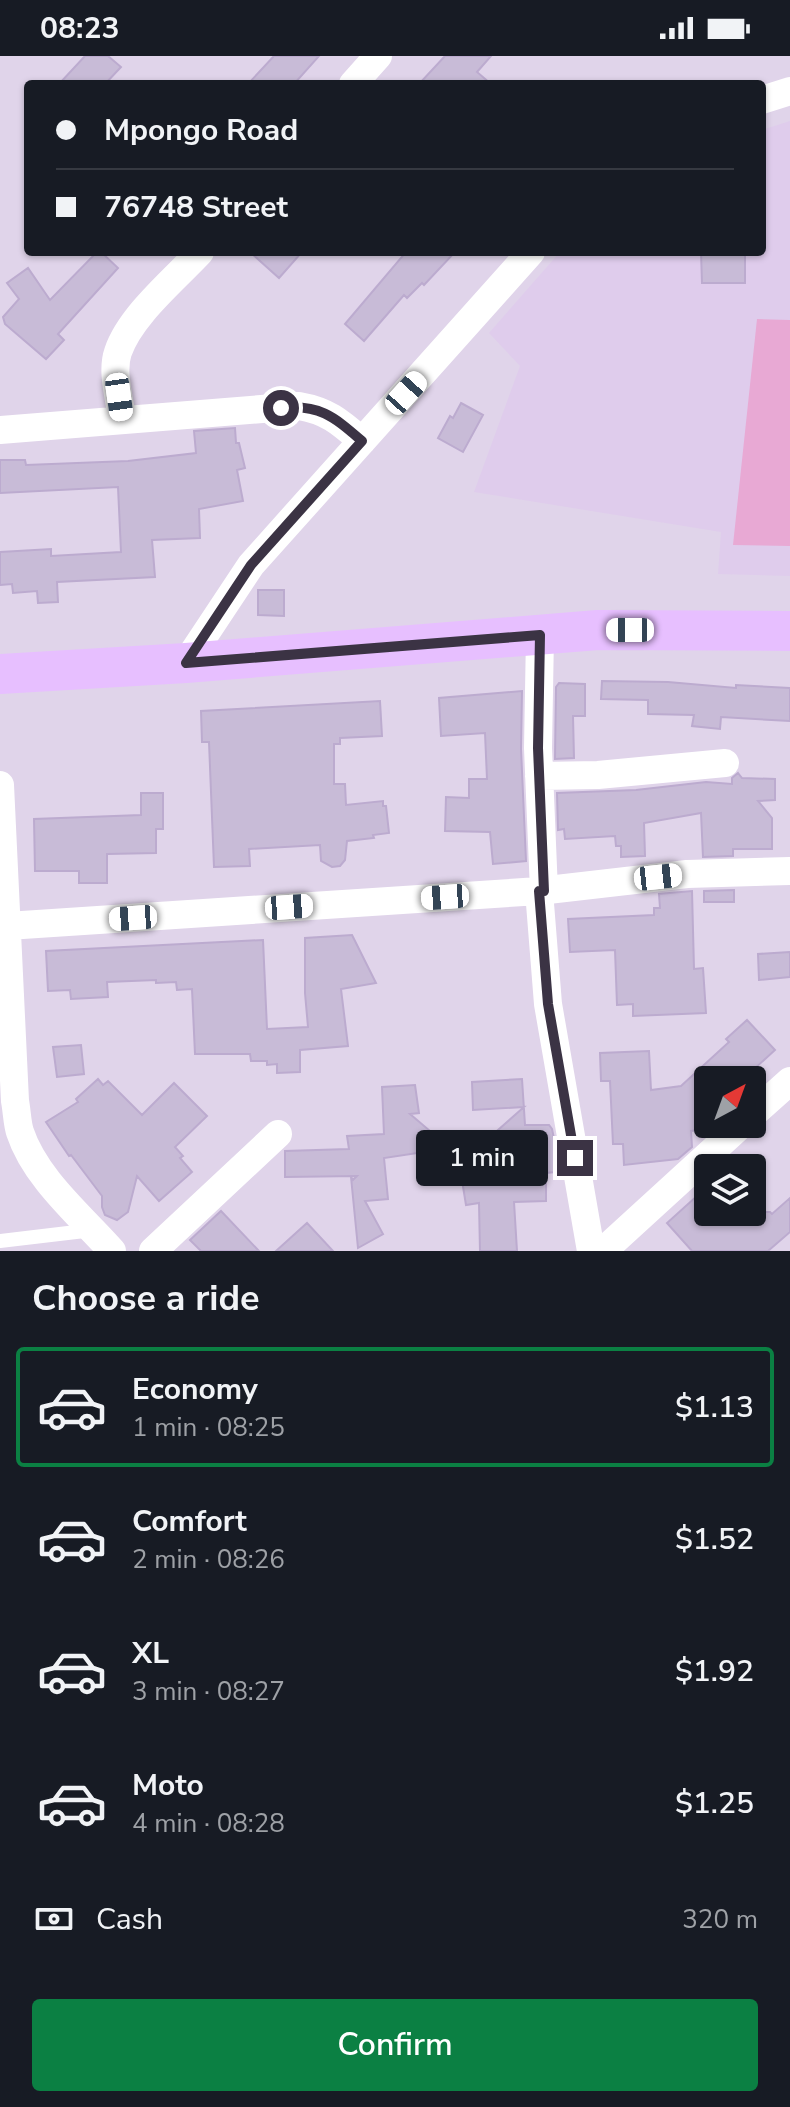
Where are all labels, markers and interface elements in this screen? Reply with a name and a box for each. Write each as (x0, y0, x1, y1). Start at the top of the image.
text: 08:23 (40, 8, 119, 49)
text: Mpongo Road (104, 110, 298, 151)
text: 76748 Street (104, 187, 288, 228)
car (381, 367, 431, 419)
car (104, 372, 134, 422)
route start (263, 390, 299, 426)
car (606, 618, 654, 642)
car (633, 863, 683, 891)
car (420, 883, 470, 911)
car (264, 893, 314, 921)
car (108, 904, 158, 932)
north arrow (694, 1066, 766, 1138)
map controls (694, 1066, 766, 1226)
callout: 1 min (415, 1130, 547, 1186)
text: 1 min (449, 1140, 515, 1175)
route end (557, 1140, 593, 1176)
button: layers (694, 1154, 766, 1226)
text: Choose a ride (32, 1274, 260, 1323)
text: Economy (132, 1369, 258, 1410)
icon: car (36, 1371, 108, 1443)
text: $1.13 (675, 1387, 754, 1428)
text: 1 min · 08:25 (132, 1410, 285, 1445)
text: Comfort (132, 1501, 247, 1542)
icon: car (36, 1503, 108, 1575)
text: $1.52 (675, 1519, 754, 1560)
text: 2 min · 08:26 (132, 1542, 285, 1577)
text: XL (132, 1633, 169, 1674)
icon: car (36, 1635, 108, 1707)
text: $1.92 (675, 1651, 754, 1692)
text: 3 min · 08:27 (132, 1674, 285, 1709)
text: Moto (132, 1765, 204, 1806)
icon: car (36, 1767, 108, 1839)
text: $1.25 (675, 1783, 754, 1824)
text: 4 min · 08:28 (132, 1806, 285, 1841)
icon: cash (32, 1897, 76, 1941)
text: Cash (96, 1899, 163, 1940)
text: 320 m (682, 1902, 758, 1937)
button: Confirm (32, 1999, 758, 2091)

